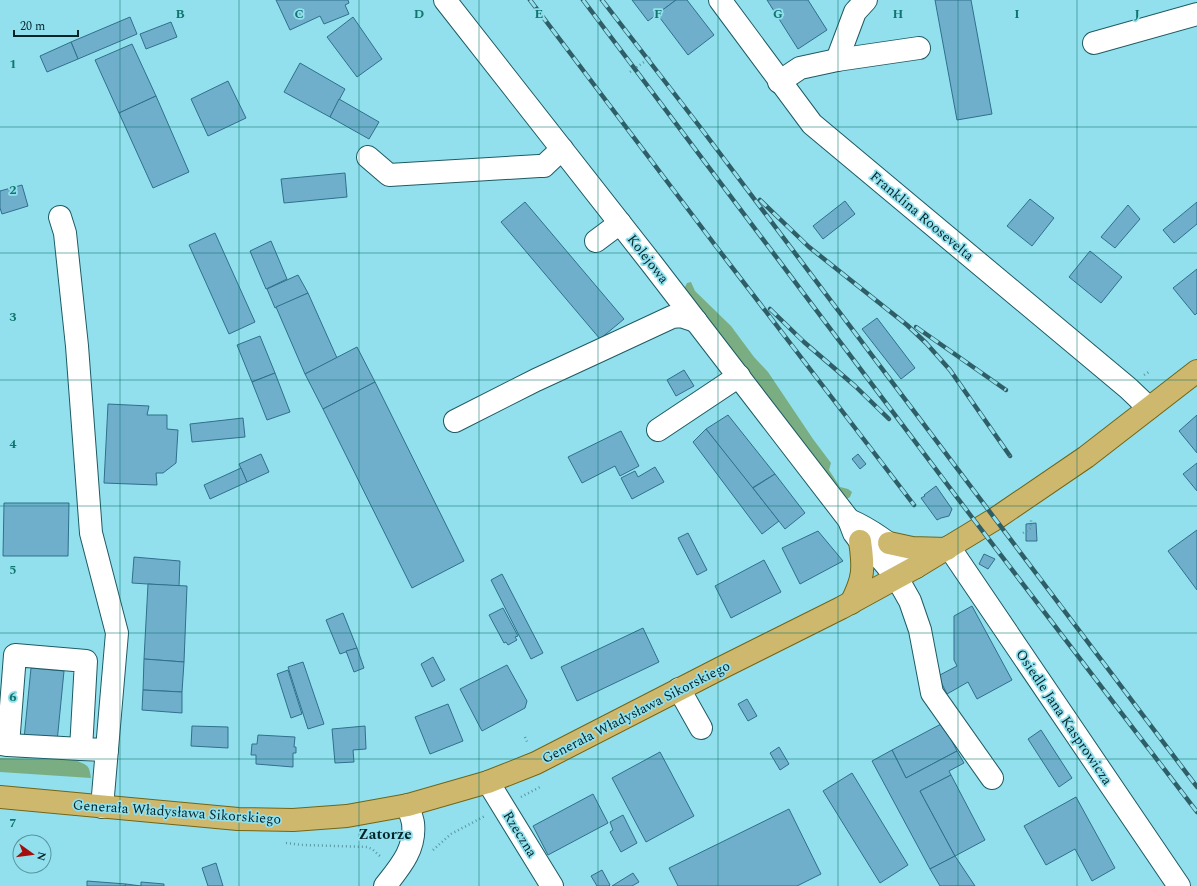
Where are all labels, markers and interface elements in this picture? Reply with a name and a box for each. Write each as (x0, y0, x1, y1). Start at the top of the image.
text: B (175, 4, 185, 24)
text: C (294, 4, 304, 24)
text: D (414, 4, 424, 24)
text: E (535, 4, 544, 24)
text: F (654, 4, 662, 24)
text: G (773, 4, 783, 24)
text: H (893, 4, 904, 24)
text: I (1014, 4, 1020, 24)
text: J (1134, 4, 1140, 24)
scale bar (14, 12, 78, 38)
text: 20 m (20, 17, 45, 36)
text: 1 (9, 54, 17, 74)
street label: Franklina Roosevelta (865, 166, 979, 266)
text: 2 (9, 180, 17, 200)
street label: Kolejowa (622, 230, 674, 288)
text: 3 (9, 307, 17, 327)
text: 4 (9, 434, 17, 454)
text: 5 (9, 560, 17, 580)
street label: Osiedle Jana Kasprowicza (1011, 645, 1118, 789)
street label: Generała Władysława Sikorskiego (538, 655, 734, 769)
text: 6 (9, 687, 17, 707)
street label: Generała Władysława Sikorskiego (72, 794, 282, 830)
street label: Rzeczna (498, 807, 543, 861)
text: 7 (9, 813, 17, 833)
district label: Zatorze (358, 823, 412, 846)
north arrow (12, 834, 52, 874)
text: N (32, 850, 51, 863)

